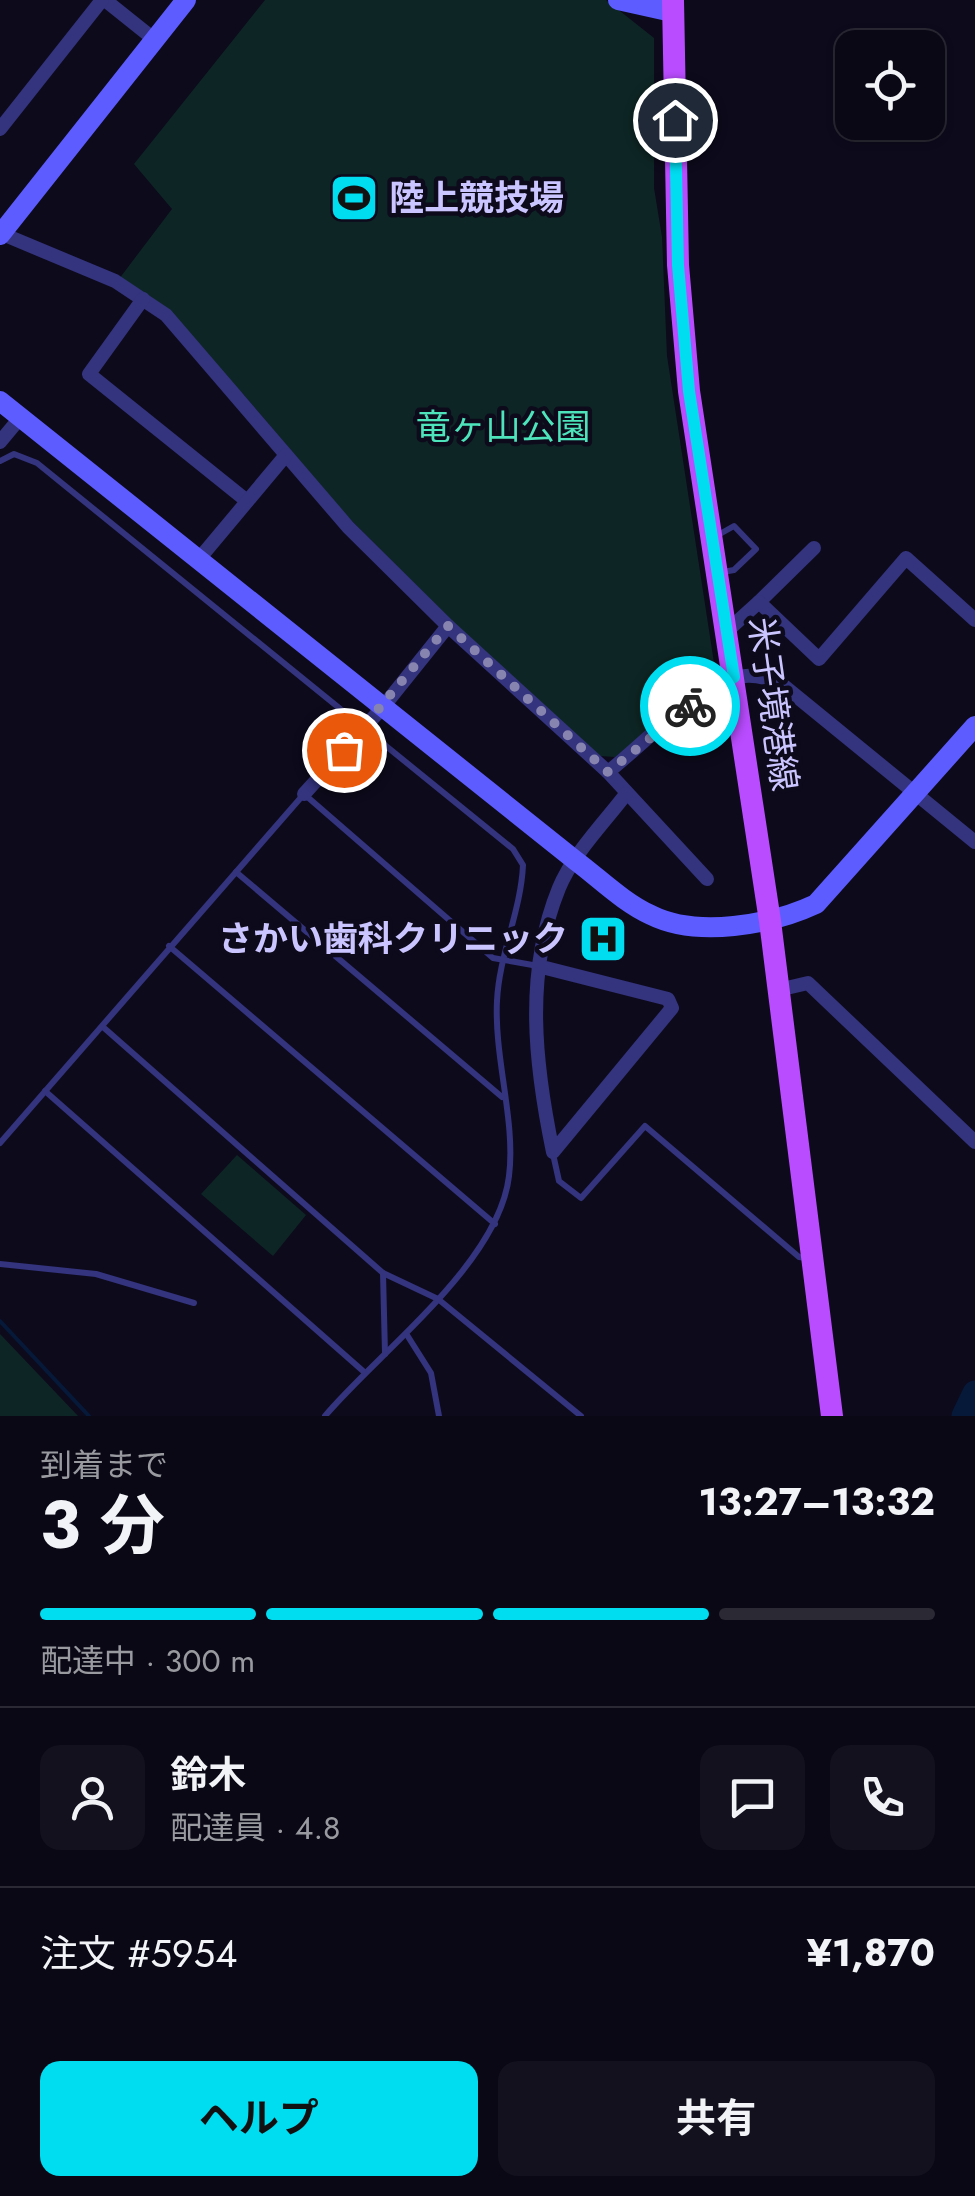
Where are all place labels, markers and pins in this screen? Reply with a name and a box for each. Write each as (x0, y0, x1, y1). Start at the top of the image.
pin (633, 78, 718, 163)
sports icon: 陸上競技場 (328, 172, 380, 224)
place label: 陸上競技場 (389, 173, 564, 223)
pin (302, 708, 387, 793)
hospital icon: さかい歯科クリニック (577, 913, 629, 965)
place label: さかい歯科クリニック (218, 914, 568, 964)

